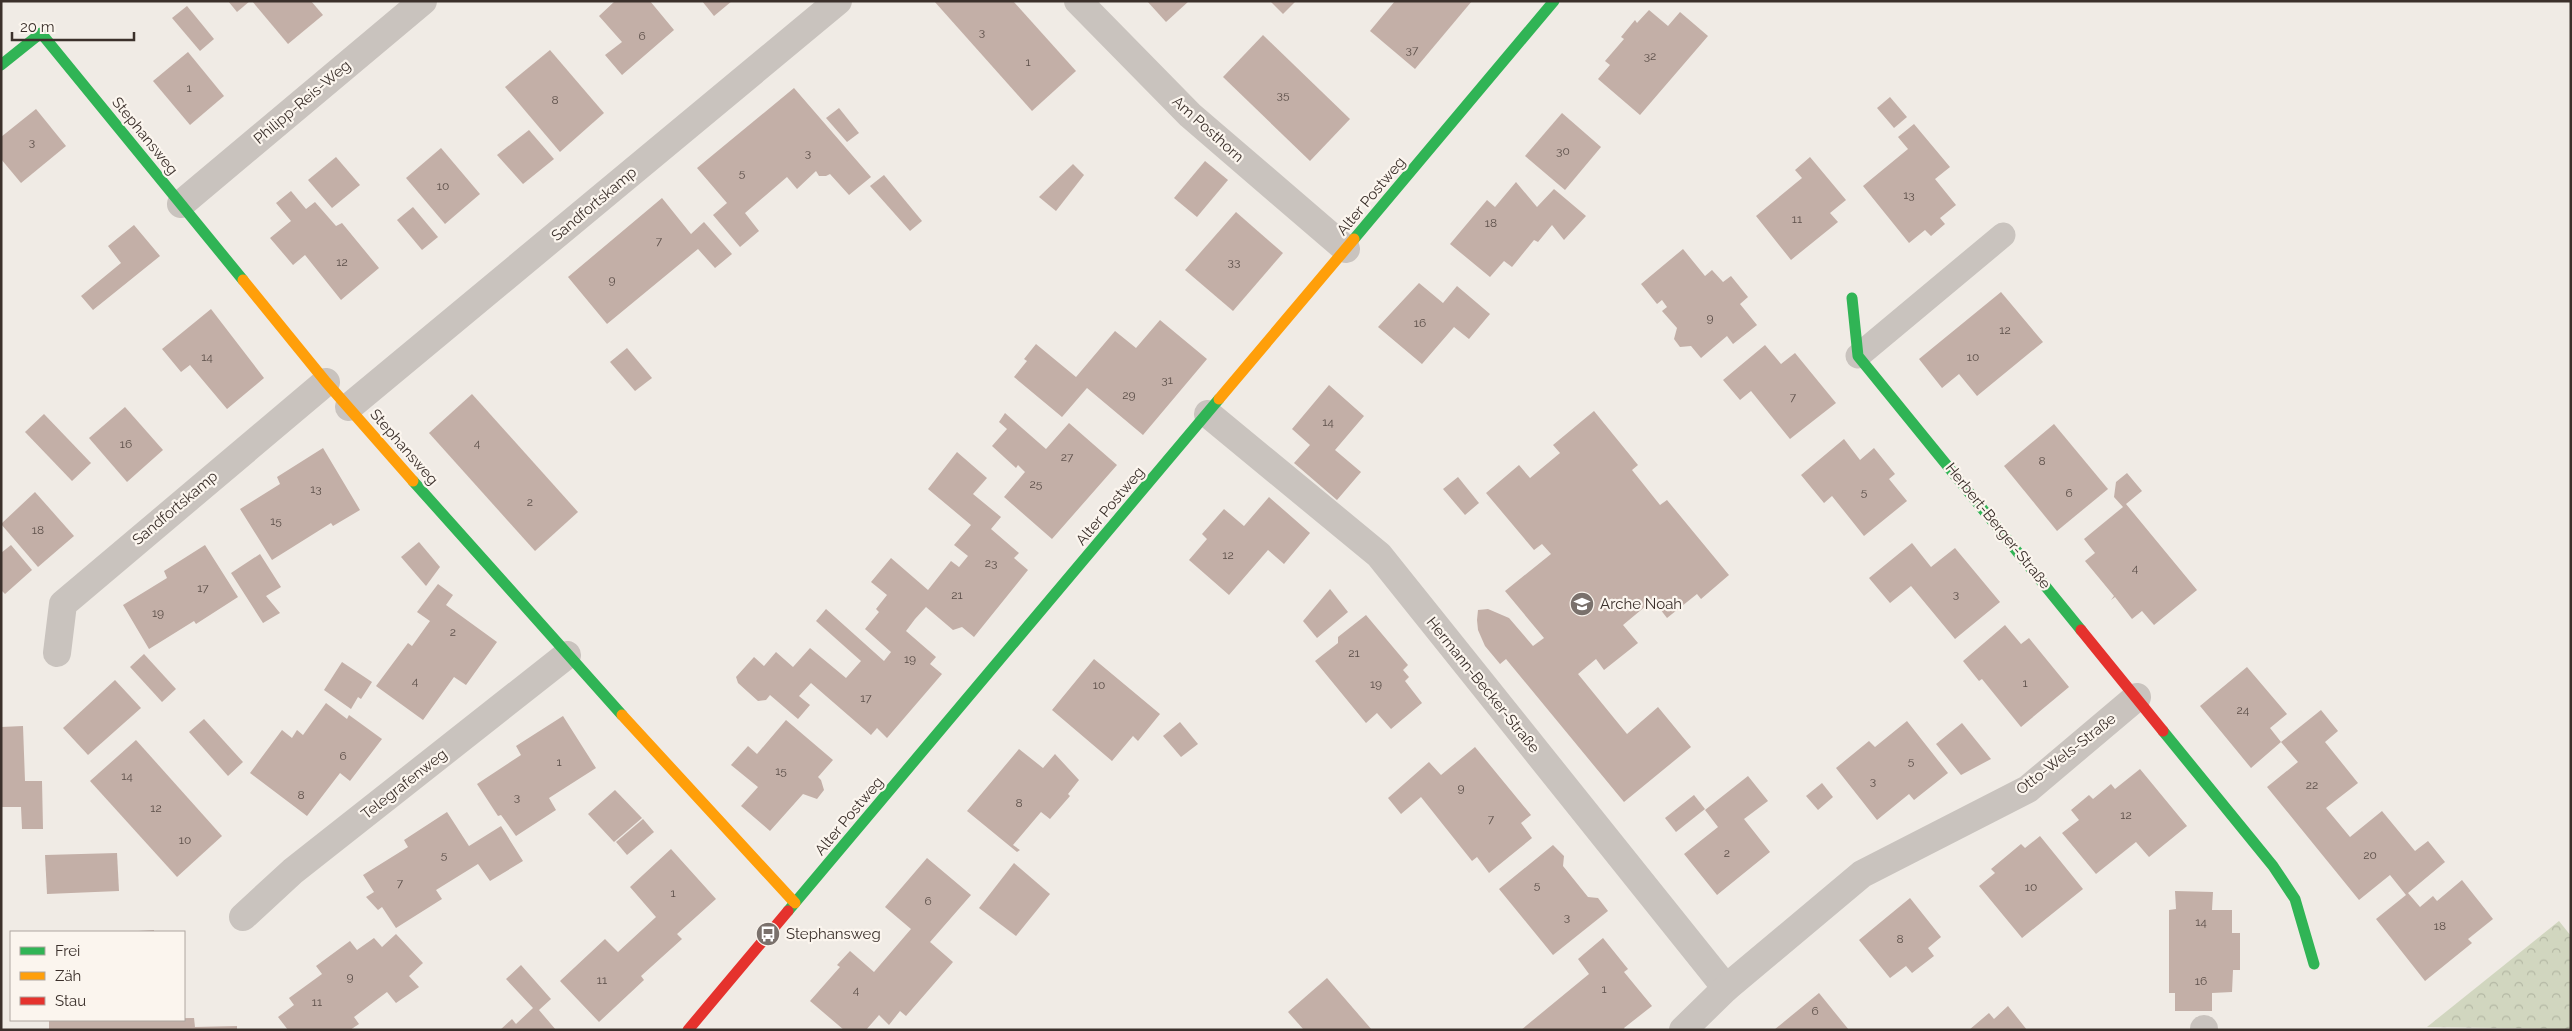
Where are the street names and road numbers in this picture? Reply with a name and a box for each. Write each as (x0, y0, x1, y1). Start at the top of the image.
street label: Philipp-Reis-Weg (250, 56, 354, 148)
street label: Am Posthorn (1169, 92, 1247, 166)
street label: Stephansweg (108, 94, 182, 178)
street label: Alter Postweg (1333, 153, 1409, 239)
street label: Sandfortskamp (548, 163, 640, 245)
street label: Stephansweg (366, 405, 442, 489)
street label: Herbert-Berger-Straße (1942, 459, 2055, 593)
street label: Alter Postweg (1072, 463, 1148, 549)
street label: Sandfortskamp (129, 467, 221, 549)
street label: Hermann-Becker-Straße (1423, 613, 1544, 757)
street label: Otto-Wels-Straße (2013, 709, 2120, 798)
street label: Telegrafenweg (358, 745, 450, 823)
street label: Alter Postweg (811, 773, 887, 859)

